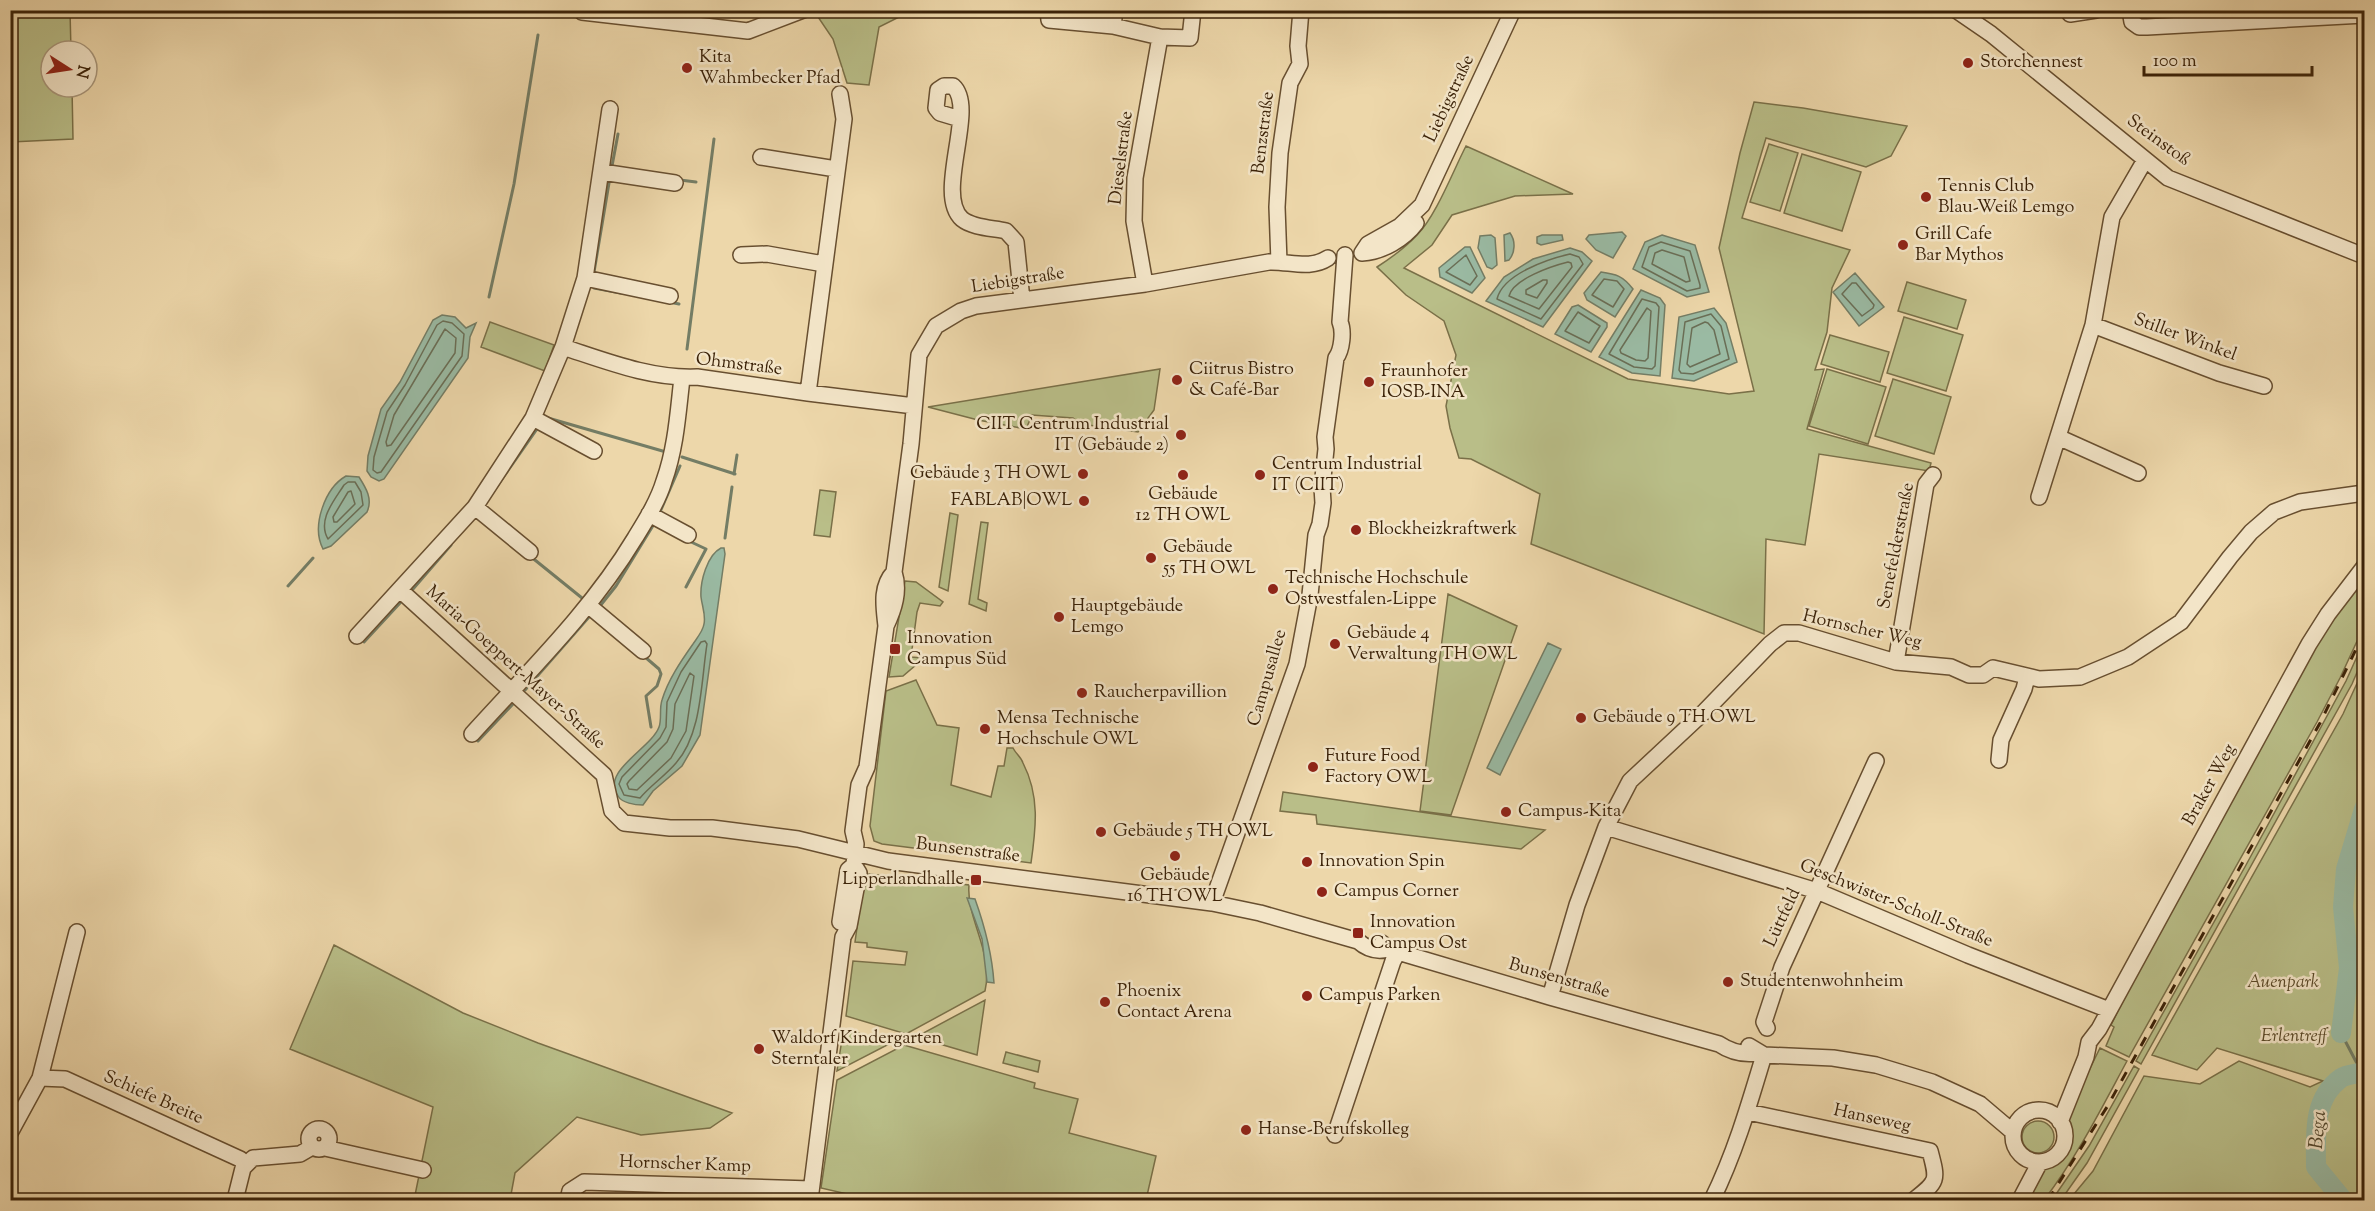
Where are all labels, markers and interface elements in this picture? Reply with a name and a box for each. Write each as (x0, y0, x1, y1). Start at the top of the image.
north arrow (39, 39, 99, 99)
scale bar (2144, 39, 2312, 77)
place label: Kita Wahmbecker Pfad (699, 45, 841, 92)
text: 100 m (2153, 49, 2197, 75)
place label: Storchennest (1980, 50, 2083, 76)
street label: Liebigstraße (1418, 51, 1482, 147)
marker: Storchennest (1961, 56, 1975, 70)
marker: Kita Wahmbecker Pfad (680, 61, 694, 75)
text: N (69, 63, 94, 80)
street label: Benzstraße (1246, 90, 1282, 176)
street label: Steinstoß (2121, 109, 2195, 173)
street label: Dieselstraße (1103, 110, 1141, 206)
place label: Tennis Club Blau-Weiß Lemgo (1938, 174, 2074, 221)
marker: Tennis Club Blau-Weiß Lemgo (1919, 190, 1933, 204)
place label: Grill Cafe Bar Mythos (1915, 222, 2004, 269)
marker: Grill Cafe Bar Mythos (1896, 238, 1910, 252)
street label: Liebigstraße (970, 261, 1066, 301)
street label: Stiller Winkel (2130, 307, 2240, 369)
street label: Ohmstraße (694, 347, 784, 383)
place label: Ciitrus Bistro & Café-Bar (1189, 357, 1294, 404)
place label: Fraunhofer IOSB-INA (1381, 359, 1468, 406)
marker: Ciitrus Bistro & Café-Bar (1170, 373, 1184, 387)
marker: Fraunhofer IOSB-INA (1362, 375, 1376, 389)
place label: CIIT Centrum Industrial IT (Gebäude 2) (976, 412, 1169, 459)
marker: CIIT Centrum Industrial IT (Gebäude 2) (1174, 428, 1188, 442)
place label: Centrum Industrial IT (CIIT) (1272, 452, 1422, 499)
place label: Gebäude 3 TH OWL (910, 461, 1071, 487)
marker: Gebäude 3 TH OWL (1076, 467, 1090, 481)
marker: Gebäude 12 TH OWL (1176, 468, 1190, 482)
marker: Centrum Industrial IT (CIIT) (1253, 468, 1267, 482)
street label: Senefelderstraße (1872, 481, 1922, 611)
place label: Gebäude 12 TH OWL (1136, 482, 1231, 529)
place label: FABLAB|OWL (951, 488, 1072, 514)
marker: FABLAB|OWL (1077, 494, 1091, 508)
place label: Blockheizkraftwerk (1368, 517, 1517, 543)
marker: Blockheizkraftwerk (1349, 523, 1363, 537)
place label: Gebäude 55 TH OWL (1162, 535, 1256, 582)
marker: Gebäude 55 TH OWL (1144, 551, 1158, 565)
place label: Technische Hochschule Ostwestfalen-Lippe (1285, 566, 1468, 613)
street label: Maria-Goeppert-Mayer-Straße (419, 580, 611, 756)
marker: Technische Hochschule Ostwestfalen-Lippe (1266, 582, 1280, 596)
place label: Hauptgebäude Lemgo (1071, 594, 1183, 641)
street label: Hornscher Weg (1800, 604, 1924, 656)
marker: Hauptgebäude Lemgo (1052, 610, 1066, 624)
place label: Gebäude 4 Verwaltung TH OWL (1347, 621, 1518, 668)
place label: Innovation Campus Süd (907, 626, 1007, 673)
street label: Campusallee (1242, 627, 1294, 729)
marker: Gebäude 4 Verwaltung TH OWL (1328, 637, 1342, 651)
marker: Innovation Campus Süd (888, 642, 902, 656)
place label: Raucherpavillion (1094, 680, 1227, 706)
marker: Raucherpavillion (1075, 686, 1089, 700)
place label: Gebäude 9 TH OWL (1593, 705, 1756, 731)
place label: Mensa Technische Hochschule OWL (997, 706, 1139, 753)
marker: Gebäude 9 TH OWL (1574, 711, 1588, 725)
marker: Mensa Technische Hochschule OWL (978, 722, 992, 736)
street label: Braker Weg (2177, 739, 2243, 831)
place label: Future Food Factory OWL (1325, 744, 1432, 791)
marker: Future Food Factory OWL (1306, 760, 1320, 774)
place label: Campus-Kita (1518, 799, 1621, 825)
marker: Campus-Kita (1499, 805, 1513, 819)
place label: Gebäude 5 TH OWL (1113, 819, 1273, 845)
marker: Gebäude 5 TH OWL (1094, 825, 1108, 839)
street label: Bunsenstraße (915, 832, 1021, 870)
marker: Gebäude 16 TH OWL (1168, 849, 1182, 863)
place label: Innovation Spin (1319, 849, 1445, 875)
street label: Geschwister-Scholl-Straße (1795, 853, 1997, 955)
marker: Innovation Spin (1300, 855, 1314, 869)
place label: Gebäude 16 TH OWL (1127, 863, 1223, 910)
place label: Lipperlandhalle (842, 867, 964, 893)
marker: Lipperlandhalle (969, 873, 983, 887)
place label: Campus Corner (1334, 879, 1459, 905)
street label: Lüttfeld (1758, 884, 1808, 952)
marker: Campus Corner (1315, 885, 1329, 899)
place label: Innovation Campus Ost (1370, 910, 1467, 957)
marker: Innovation Campus Ost (1351, 926, 1365, 940)
street label: Bunsenstraße (1505, 952, 1613, 1006)
place label: Studentenwohnheim (1740, 969, 1904, 995)
park label: Auenpark (2247, 970, 2319, 996)
marker: Studentenwohnheim (1721, 975, 1735, 989)
place label: Phoenix Contact Arena (1117, 979, 1232, 1026)
place label: Campus Parken (1319, 983, 1441, 1009)
marker: Campus Parken (1300, 989, 1314, 1003)
marker: Phoenix Contact Arena (1098, 995, 1112, 1009)
park label: Erlentreff (2261, 1024, 2329, 1050)
place label: Waldorf Kindergarten Sterntaler (771, 1026, 943, 1073)
marker: Waldorf Kindergarten Sterntaler (752, 1042, 766, 1056)
street label: Schiefe Breite (99, 1064, 207, 1132)
street label: Hanseweg (1831, 1098, 1913, 1140)
water label: Bega (2303, 1110, 2335, 1150)
place label: Hanse-Berufskolleg (1258, 1117, 1409, 1143)
marker: Hanse-Berufskolleg (1239, 1123, 1253, 1137)
street label: Hornscher Kamp (619, 1150, 751, 1180)

